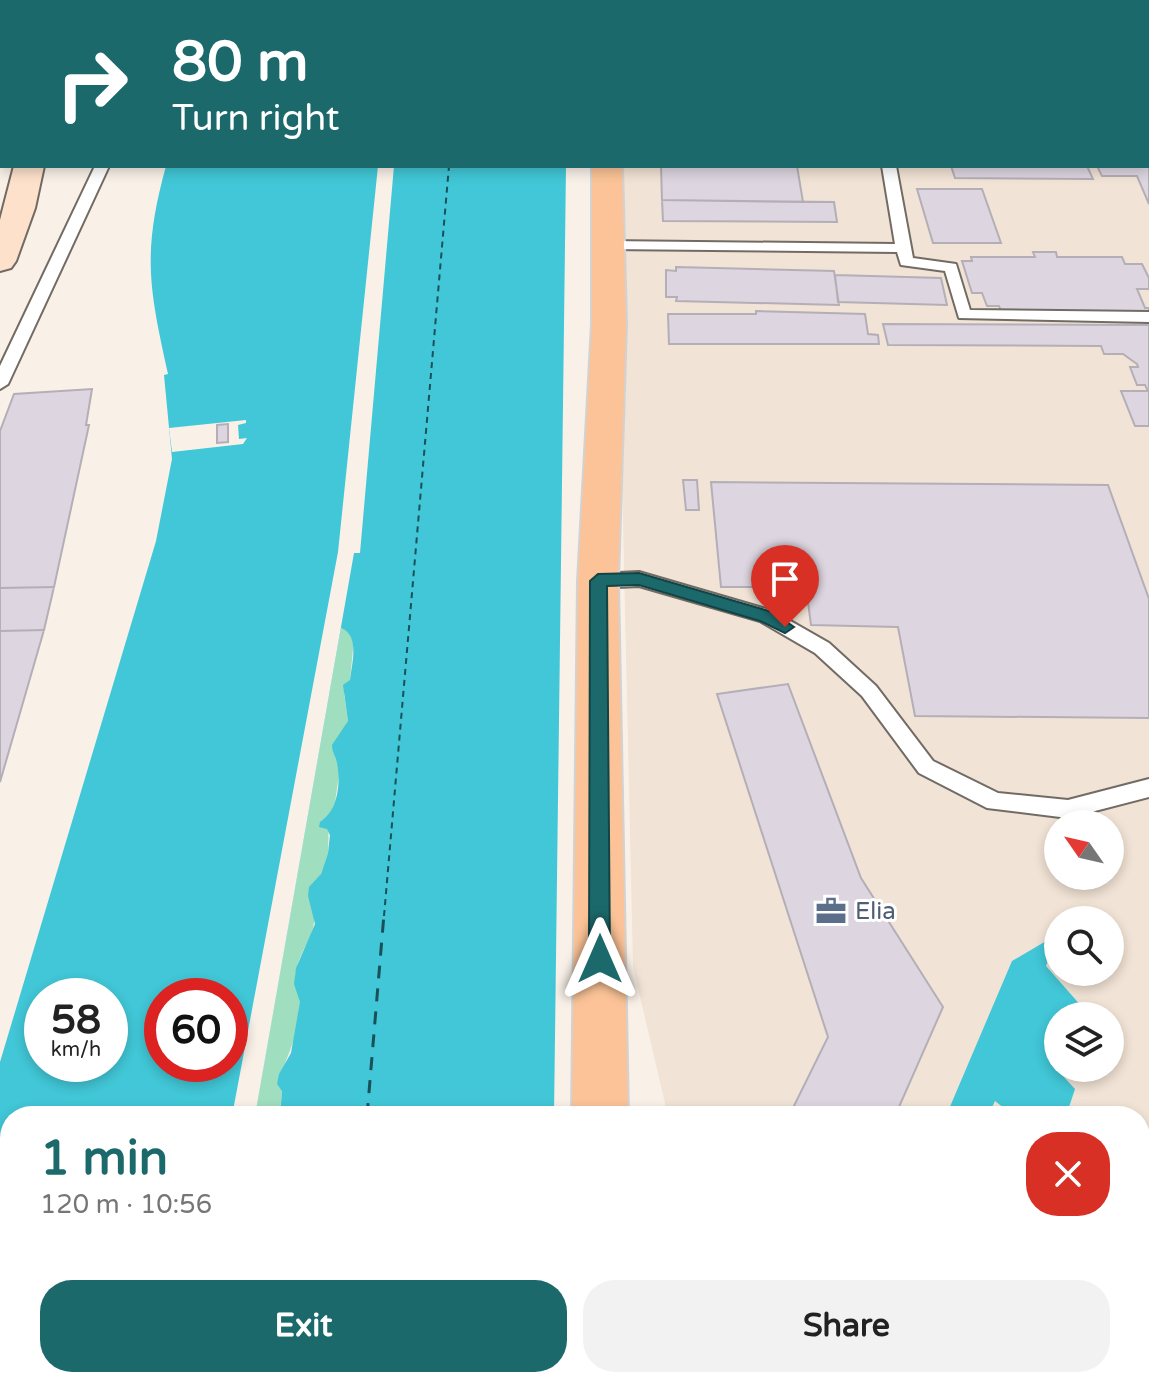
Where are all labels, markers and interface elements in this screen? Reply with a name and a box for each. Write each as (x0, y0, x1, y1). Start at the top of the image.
text: 80 m (172, 29, 308, 96)
icon: right (40, 32, 144, 136)
text: Turn right (172, 97, 339, 140)
pin (751, 545, 819, 627)
icon: arrive (763, 557, 807, 601)
north arrow (1044, 810, 1124, 890)
map controls (1044, 810, 1124, 1082)
office icon: Elia (814, 894, 848, 928)
place label: Elia (855, 897, 896, 926)
button: search (1044, 906, 1124, 986)
position arrow (558, 917, 642, 1001)
speed limit sign: 60 (144, 978, 248, 1082)
text: 58 (51, 996, 101, 1044)
button: layers (1044, 1002, 1124, 1082)
text: km/h (51, 1038, 101, 1062)
text: 1 min (40, 1130, 168, 1188)
button: close (1026, 1132, 1110, 1216)
text: 120 m · 10:56 (40, 1189, 212, 1220)
button: Exit (40, 1280, 567, 1372)
button: Share (583, 1280, 1110, 1372)

